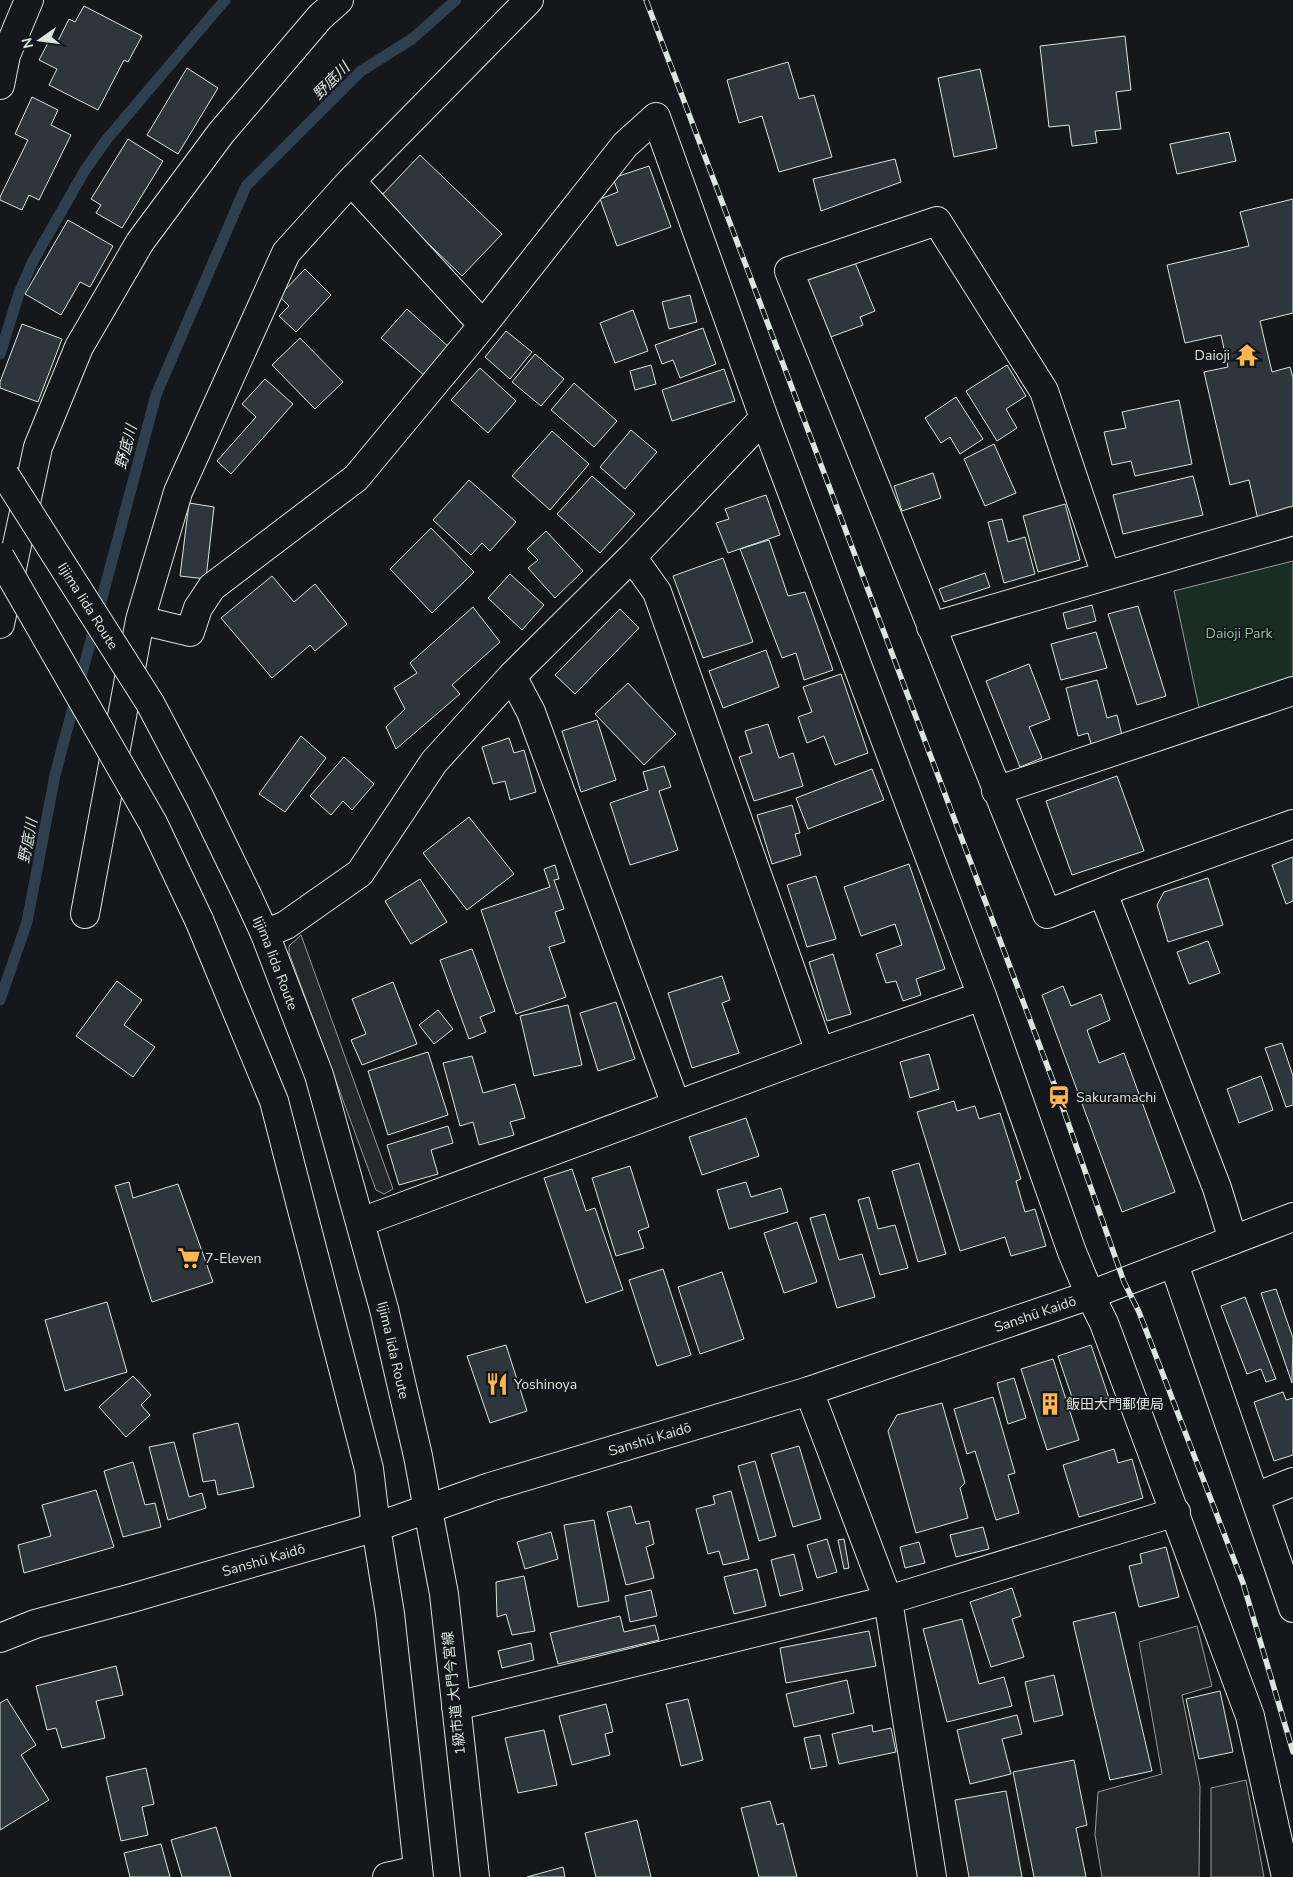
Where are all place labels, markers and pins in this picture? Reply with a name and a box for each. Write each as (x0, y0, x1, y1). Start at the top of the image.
temple icon: Daioji (1234, 342, 1260, 368)
place label: Daioji (1195, 346, 1230, 365)
station icon: Sakuramachi (1046, 1084, 1072, 1110)
place label: Sakuramachi (1076, 1088, 1156, 1107)
supermarket icon: 7-Eleven (176, 1245, 202, 1271)
place label: 7-Eleven (205, 1249, 261, 1268)
restaurant icon: Yoshinoya (484, 1371, 510, 1397)
place label: Yoshinoya (513, 1375, 577, 1394)
building icon: 飯田大門郵便局 (1037, 1391, 1063, 1417)
place label: 飯田大門郵便局 (1066, 1395, 1164, 1414)

